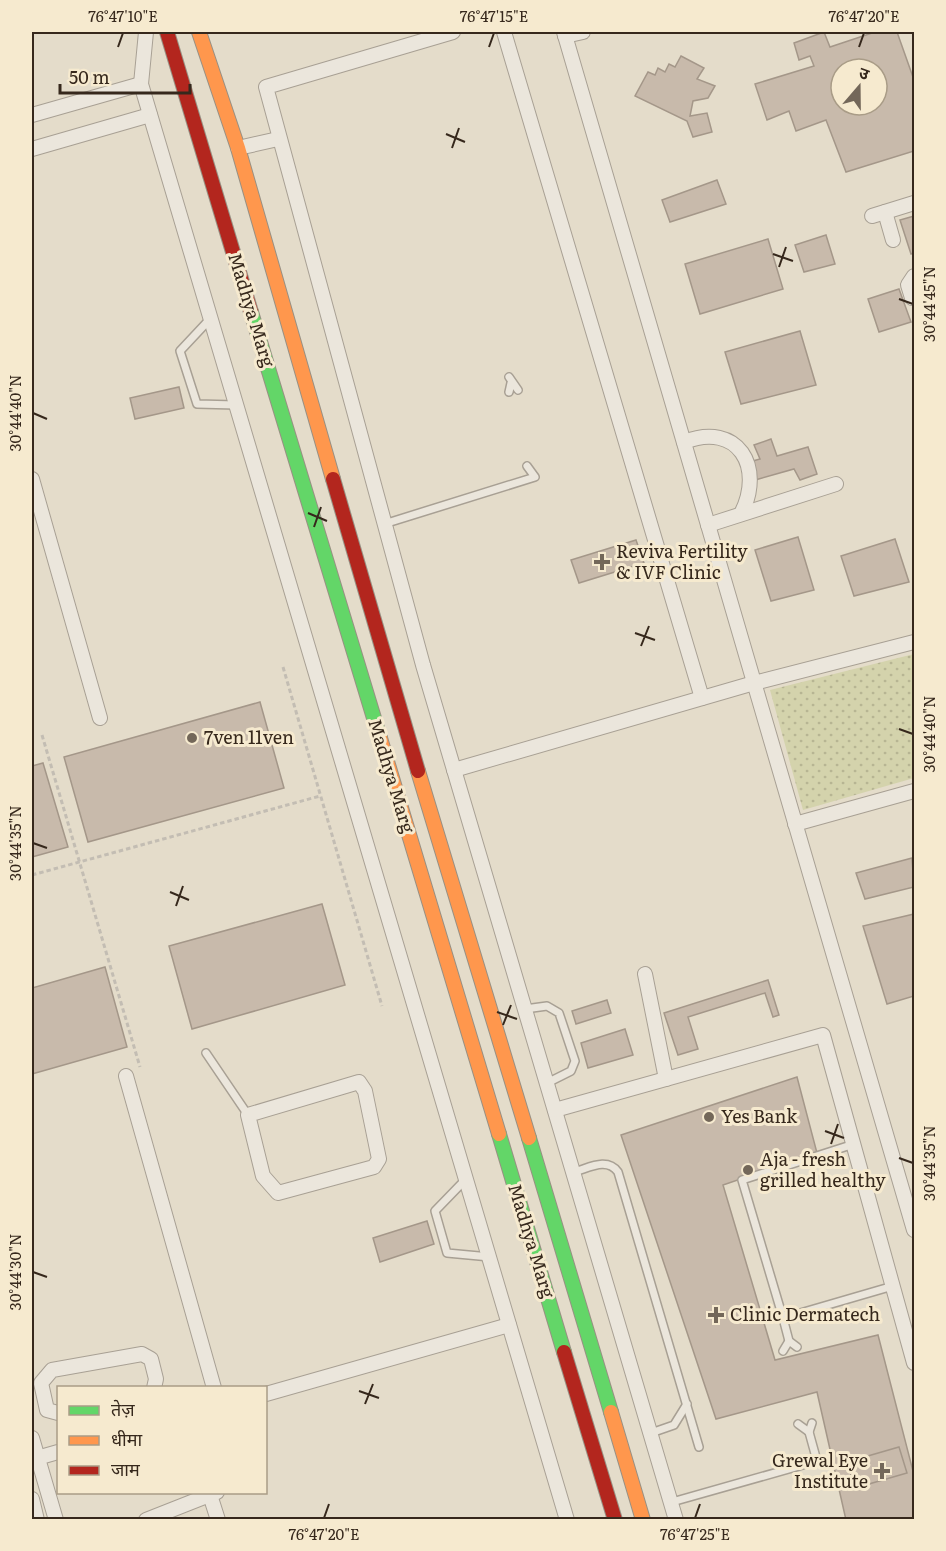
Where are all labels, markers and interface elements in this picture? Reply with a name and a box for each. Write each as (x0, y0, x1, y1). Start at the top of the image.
text: 76°47'10"E (88, 4, 158, 27)
text: 76°47'15"E (460, 4, 528, 27)
text: 76°47'20"E (828, 4, 900, 27)
scale bar (60, 57, 190, 95)
north arrow (829, 57, 889, 117)
text: उ (856, 59, 874, 85)
text: 50 m (69, 63, 110, 90)
street label: Madhya Marg (222, 249, 283, 371)
text: 30°44'45"N (917, 266, 940, 342)
text: 30°44'40"N (3, 374, 26, 452)
place label: Reviva Fertility & IVF Clinic (616, 537, 748, 585)
marker: Reviva Fertility & IVF Clinic (593, 553, 611, 571)
text: 30°44'40"N (917, 695, 940, 773)
street label: Madhya Marg (362, 715, 423, 837)
place label: 7ven 11ven (204, 723, 294, 750)
marker: 7ven 11ven (185, 731, 199, 745)
text: 30°44'35"N (3, 805, 26, 881)
place label: Yes Bank (721, 1102, 798, 1129)
marker: Yes Bank (702, 1110, 716, 1124)
text: 30°44'35"N (917, 1125, 940, 1201)
place label: Aja - fresh grilled healthy (760, 1145, 886, 1193)
marker: Aja - fresh grilled healthy (741, 1163, 755, 1177)
street label: Madhya Marg (502, 1180, 563, 1302)
text: 30°44'30"N (3, 1234, 26, 1310)
place label: Clinic Dermatech (730, 1300, 880, 1327)
marker: Clinic Dermatech (707, 1306, 725, 1324)
legend (57, 1386, 267, 1494)
text: तेज़ (111, 1395, 135, 1422)
text: धीमा (111, 1425, 142, 1452)
place label: Grewal Eye Institute (772, 1446, 868, 1494)
text: जाम (111, 1455, 141, 1482)
marker: Grewal Eye Institute (873, 1462, 891, 1480)
text: 76°47'20"E (288, 1522, 360, 1545)
text: 76°47'25"E (660, 1522, 730, 1545)

